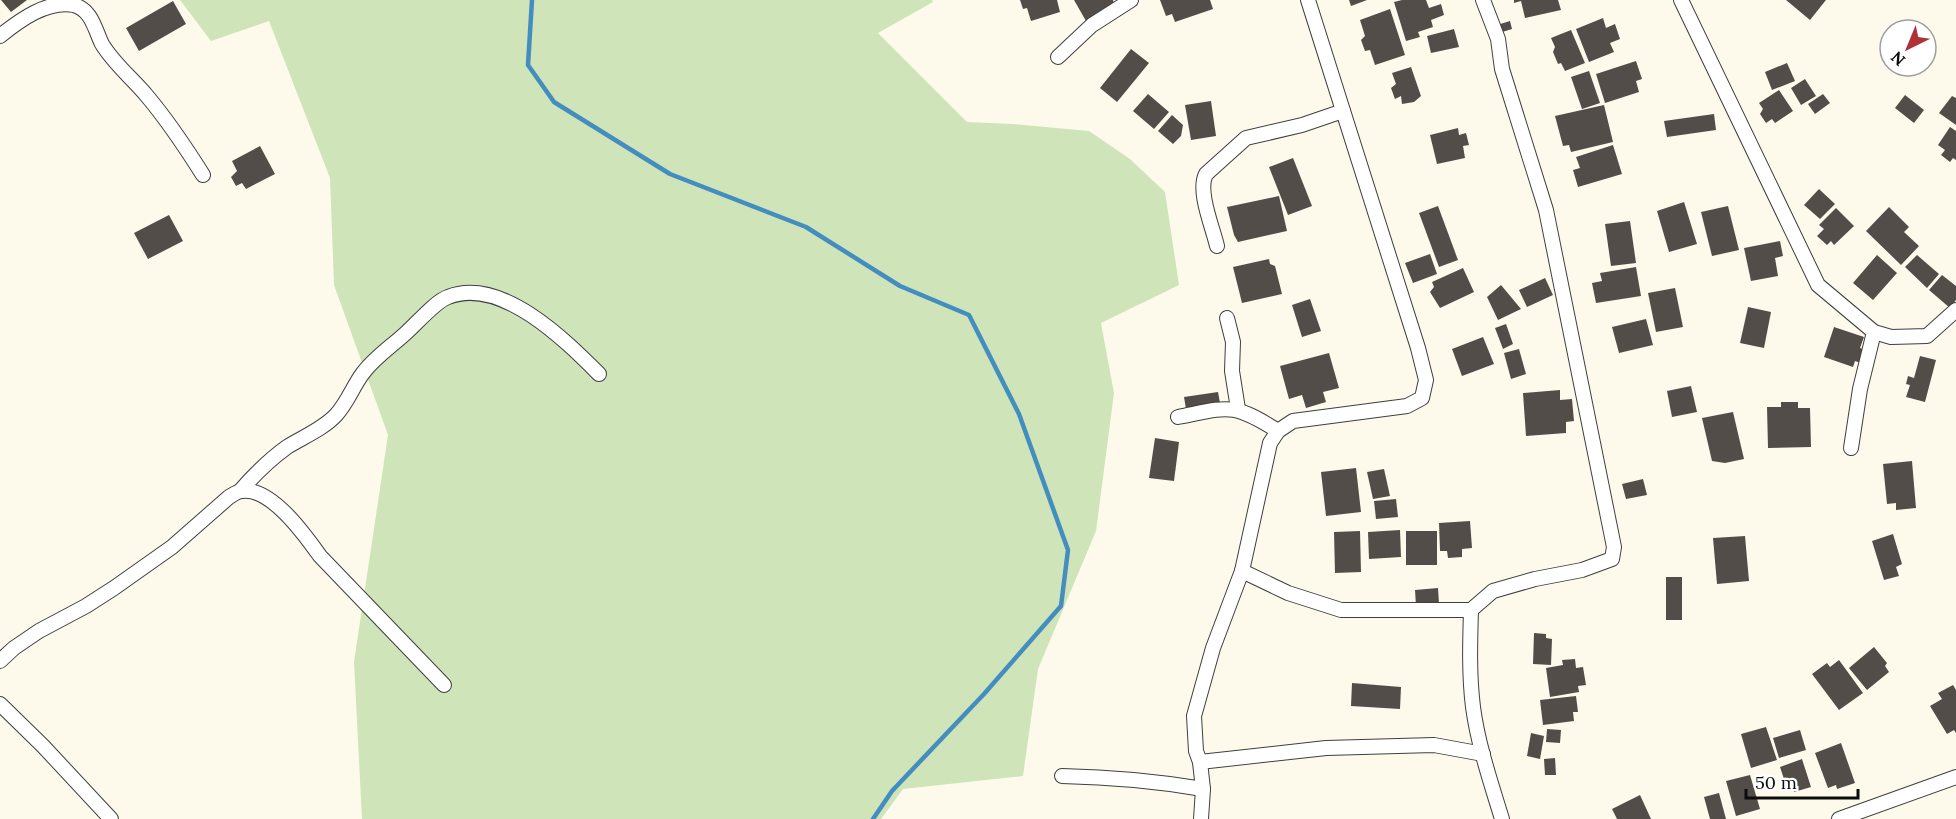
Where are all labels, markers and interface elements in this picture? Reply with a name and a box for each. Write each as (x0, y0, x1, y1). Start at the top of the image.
north arrow (1878, 18, 1938, 78)
text: N (1886, 47, 1909, 71)
scale bar (1746, 762, 1858, 800)
text: 50 m (1755, 771, 1797, 794)

